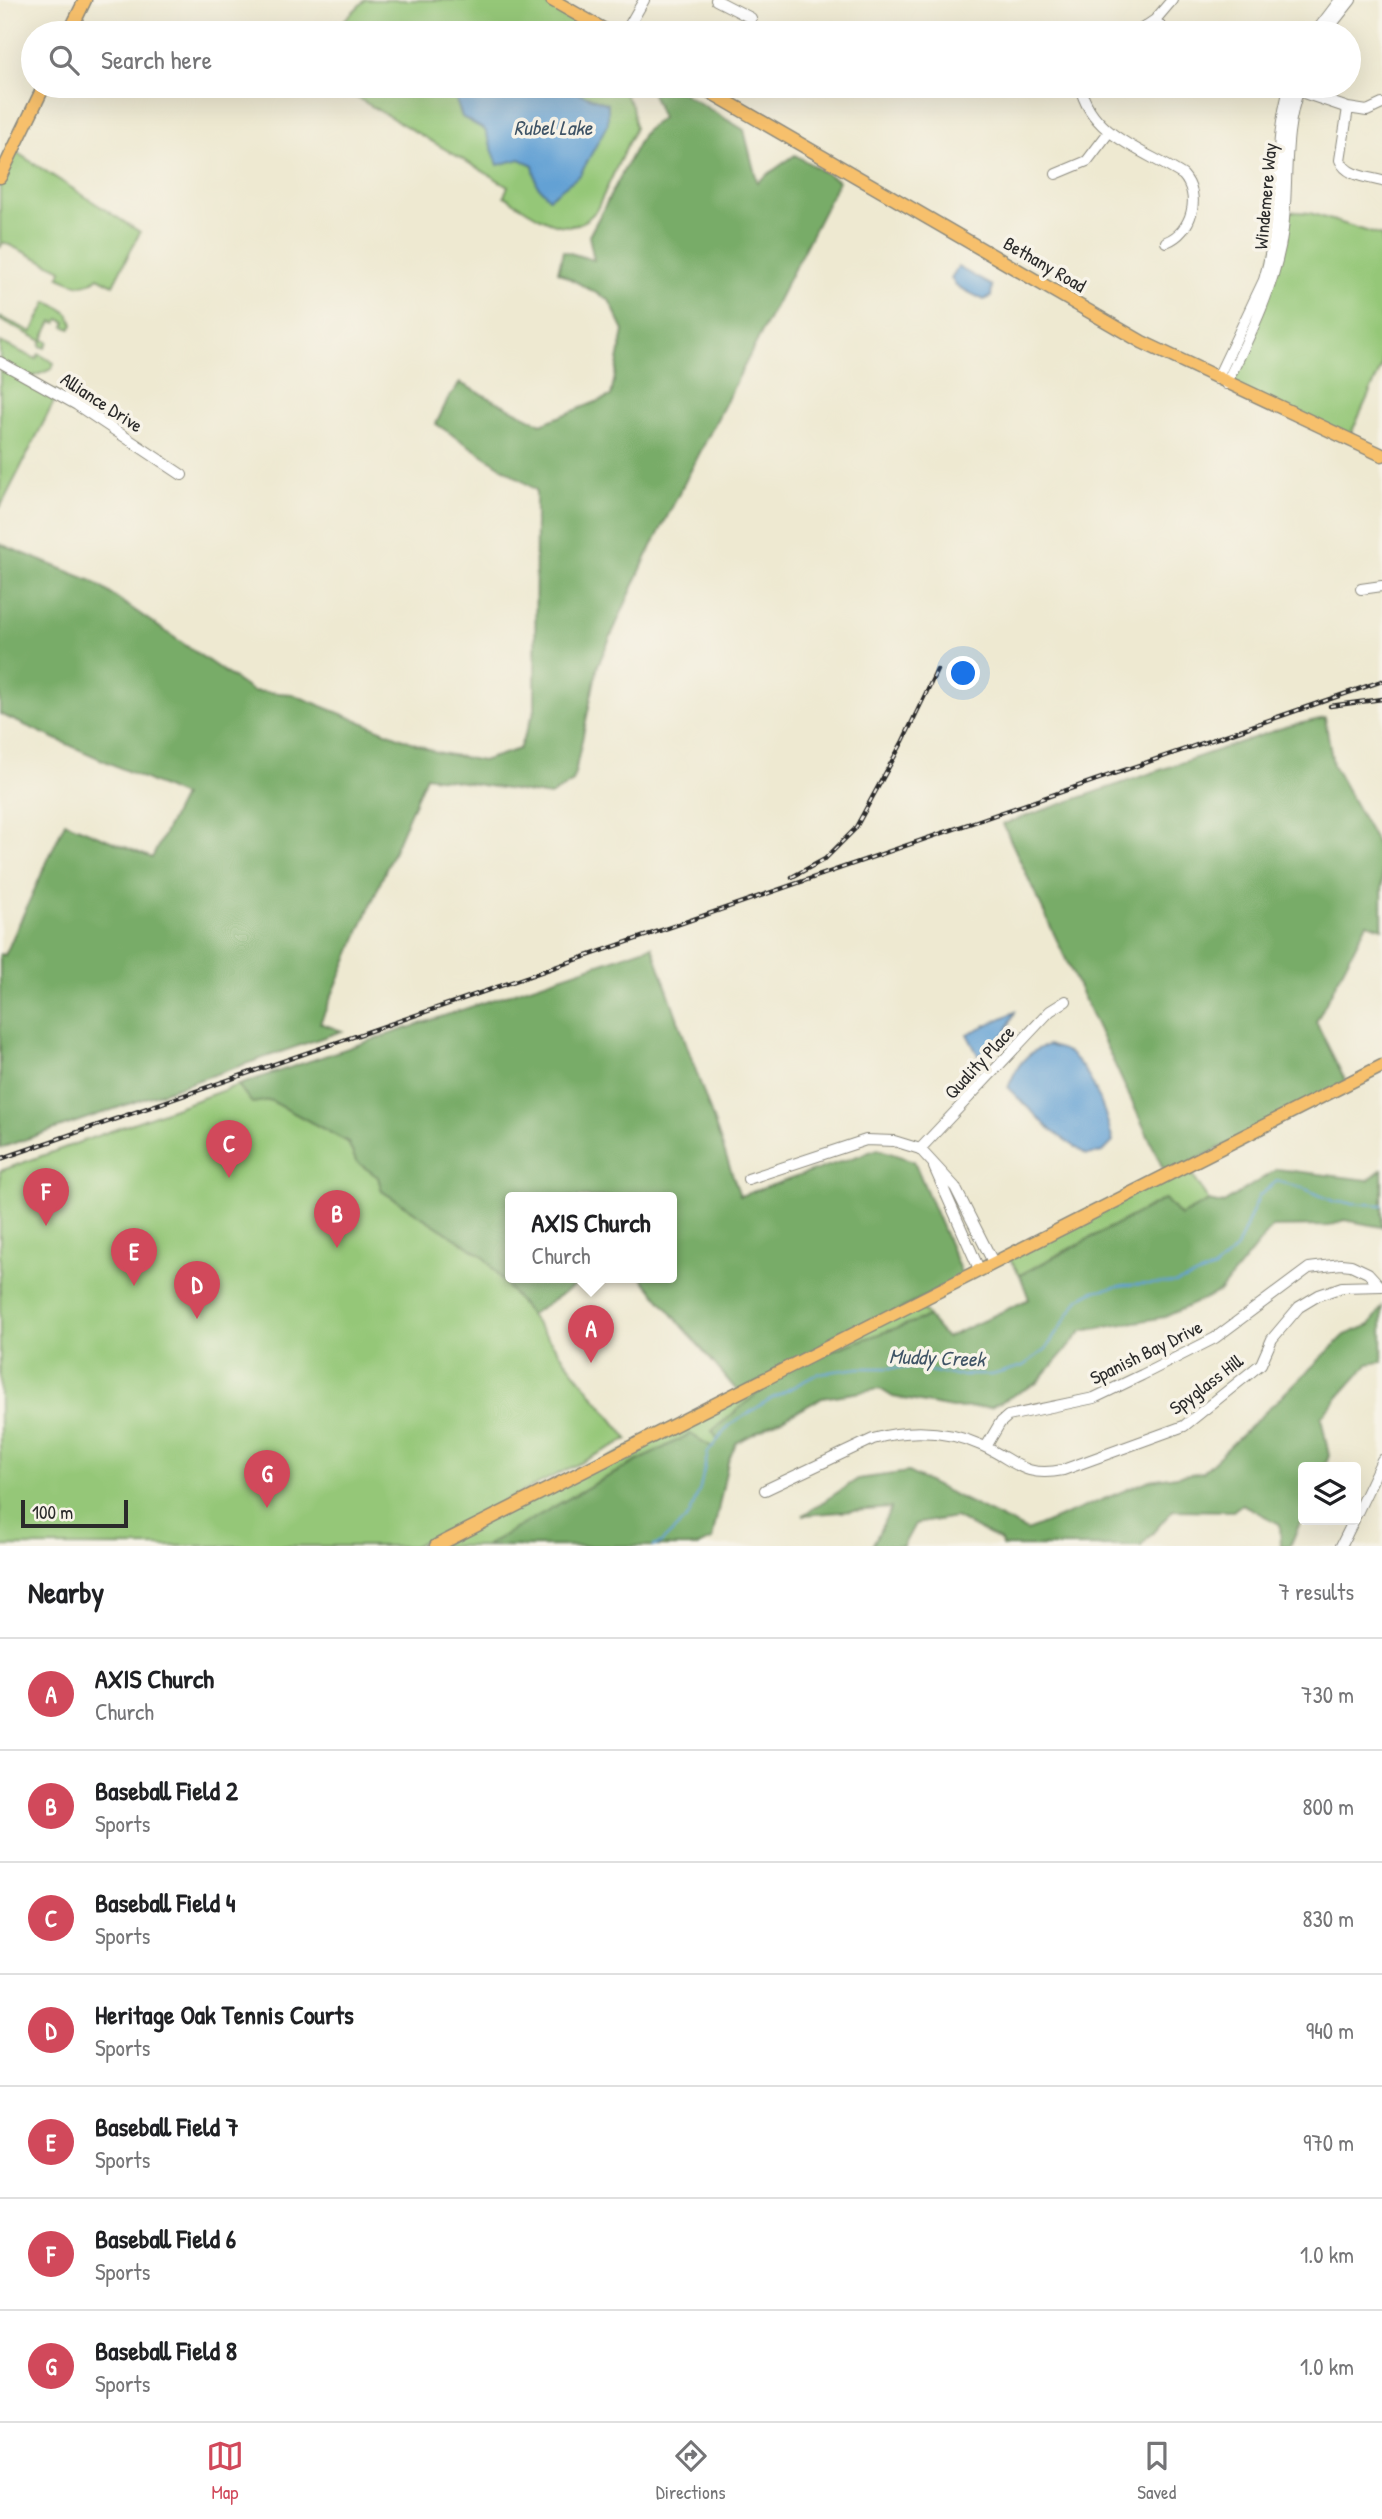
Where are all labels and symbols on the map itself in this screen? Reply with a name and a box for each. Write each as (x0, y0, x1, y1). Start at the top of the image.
water label: Rubel Lake (514, 113, 594, 142)
street label: Windemere Way (1247, 142, 1283, 250)
street label: Bethany Road (999, 230, 1092, 298)
street label: Alliance Drive (56, 366, 148, 438)
your location (946, 656, 980, 690)
street label: Quality Place (938, 1019, 1020, 1105)
pin: C (206, 1120, 252, 1178)
pin: F (23, 1168, 69, 1226)
pin: B (314, 1190, 360, 1248)
pin: E (111, 1228, 157, 1286)
pin: D (174, 1261, 220, 1319)
pin: A (568, 1305, 614, 1363)
street label: Spanish Bay Drive (1085, 1313, 1207, 1390)
water label: Muddy Creek (889, 1341, 988, 1374)
street label: Spyglass Hill (1164, 1347, 1249, 1420)
pin: G (244, 1450, 290, 1508)
scale bar (21, 1497, 128, 1529)

